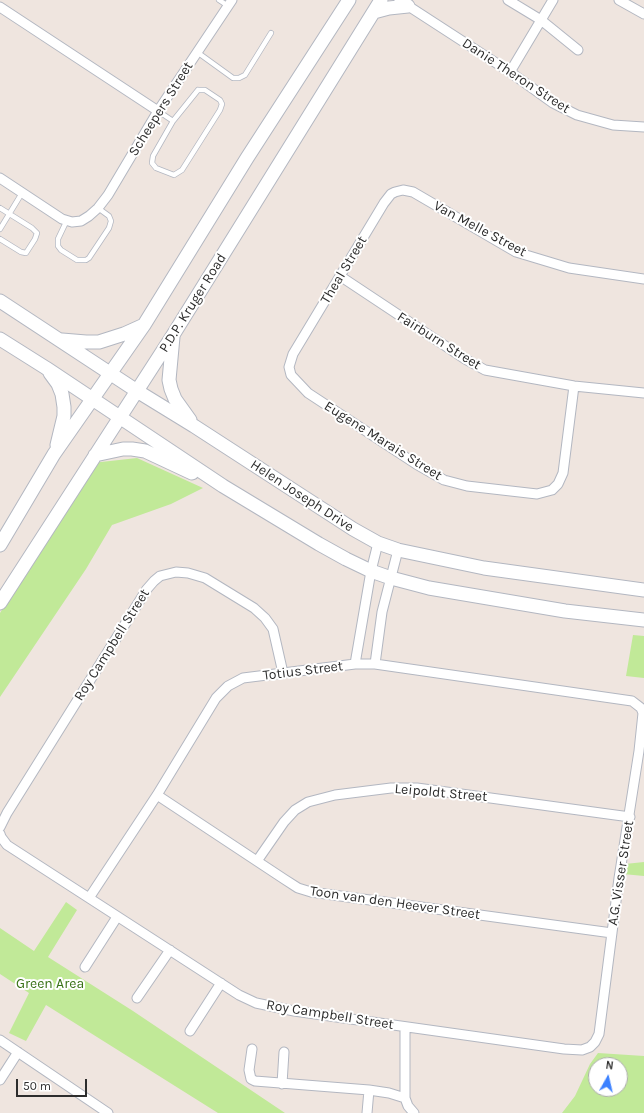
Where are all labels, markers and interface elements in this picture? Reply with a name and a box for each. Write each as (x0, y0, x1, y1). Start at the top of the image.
street label: Danie Theron Street (459, 35, 573, 117)
street label: Scheepers Street (125, 59, 197, 159)
street label: Van Melle Street (431, 197, 529, 261)
street label: Theal Street (317, 233, 371, 307)
street label: P.D.P. Kruger Road (156, 251, 230, 355)
street label: Fairburn Street (394, 308, 484, 374)
street label: Eugene Marais Street (321, 398, 445, 484)
street label: Helen Joseph Drive (247, 456, 357, 536)
street label: Roy Campbell Street (71, 586, 153, 704)
street label: Totius Street (262, 658, 344, 684)
street label: Leipoldt Street (394, 781, 488, 805)
street label: A.G. Visser Street (604, 819, 638, 927)
street label: Toon van den Heever Street (309, 883, 481, 923)
park label: Green Area (16, 976, 84, 992)
street label: Roy Campbell Street (265, 997, 395, 1033)
north arrow (588, 1057, 628, 1097)
text: N (605, 1059, 614, 1073)
scale bar (18, 1071, 89, 1097)
text: 50 m (23, 1079, 51, 1093)

